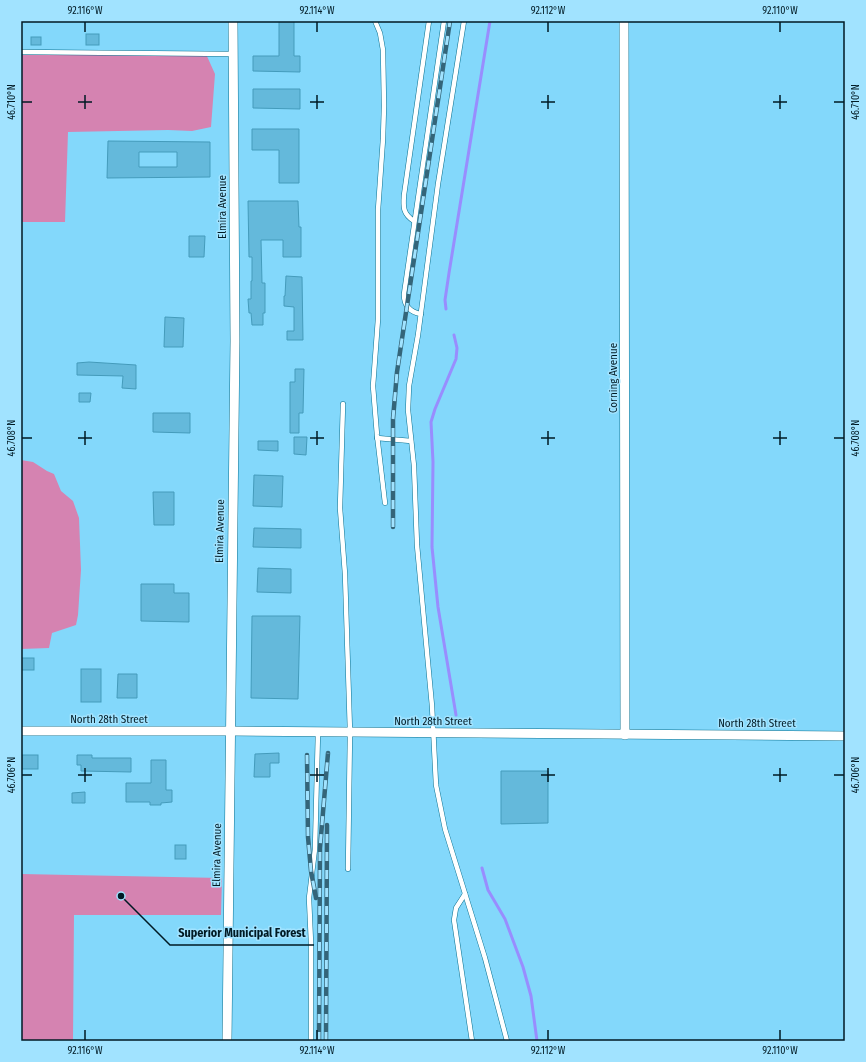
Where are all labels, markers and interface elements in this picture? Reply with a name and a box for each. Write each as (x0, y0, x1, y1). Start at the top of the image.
text: 92.116°W (68, 5, 103, 17)
text: 92.114°W (300, 5, 335, 17)
text: 92.112°W (531, 5, 566, 17)
text: 92.110°W (762, 5, 798, 17)
text: 46.710°N (6, 84, 18, 120)
text: 46.710°N (850, 84, 862, 120)
street label: Elmira Avenue (216, 175, 229, 239)
street label: Corning Avenue (607, 343, 620, 413)
text: 46.708°N (6, 420, 18, 456)
text: 46.708°N (850, 420, 862, 456)
street label: Elmira Avenue (213, 499, 227, 563)
street label: North 28th Street (70, 713, 148, 726)
street label: North 28th Street (394, 715, 472, 728)
street label: North 28th Street (718, 717, 796, 730)
text: 46.706°N (6, 757, 18, 793)
text: 46.706°N (850, 757, 862, 793)
street label: Elmira Avenue (210, 823, 224, 887)
callout: Superior Municipal Forest (170, 921, 314, 945)
text: Superior Municipal Forest (178, 926, 306, 940)
text: 92.116°W (68, 1045, 103, 1057)
text: 92.114°W (300, 1045, 335, 1057)
text: 92.112°W (531, 1045, 566, 1057)
text: 92.110°W (762, 1045, 798, 1057)

